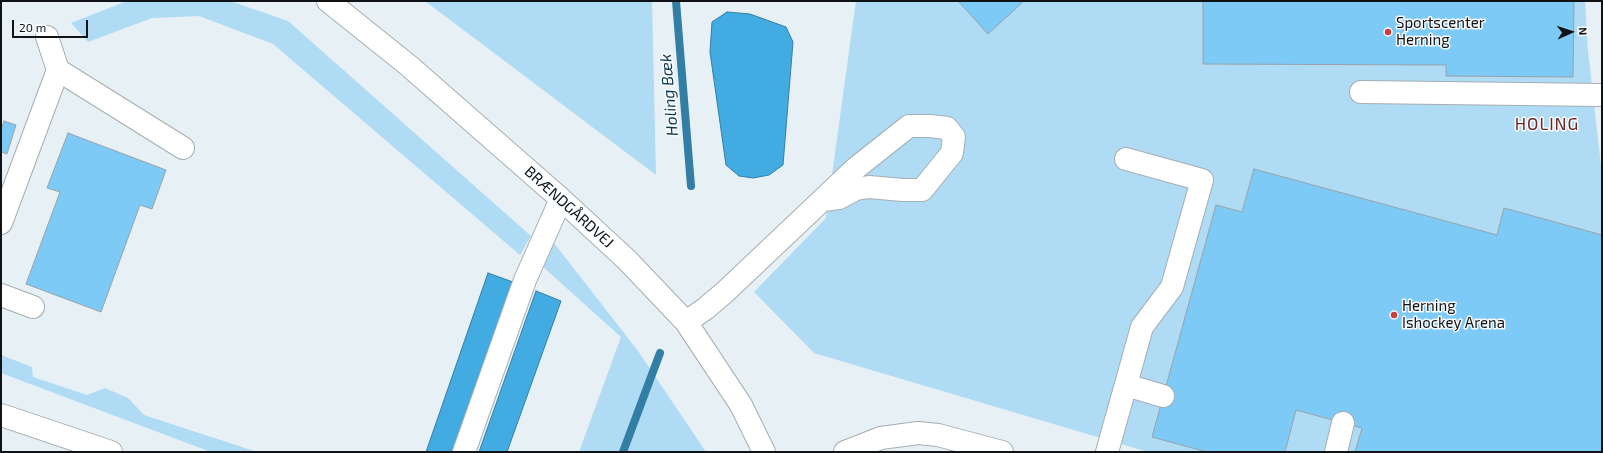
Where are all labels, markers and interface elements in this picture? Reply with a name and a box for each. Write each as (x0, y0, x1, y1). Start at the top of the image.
scale bar (14, 12, 90, 38)
north arrow (1551, 12, 1591, 52)
place label: Sportscenter Herning (1396, 14, 1485, 49)
text: 20 m (19, 20, 46, 34)
marker: Sportscenter Herning (1383, 27, 1393, 37)
text: N (1577, 27, 1590, 36)
water label: Holing Bæk (656, 53, 682, 137)
district label: HOLING (1515, 114, 1579, 134)
street label: BRÆNDGÅRDVEJ (521, 162, 617, 252)
place label: Herning Ishockey Arena (1402, 297, 1505, 332)
marker: Herning Ishockey Arena (1389, 310, 1399, 320)

